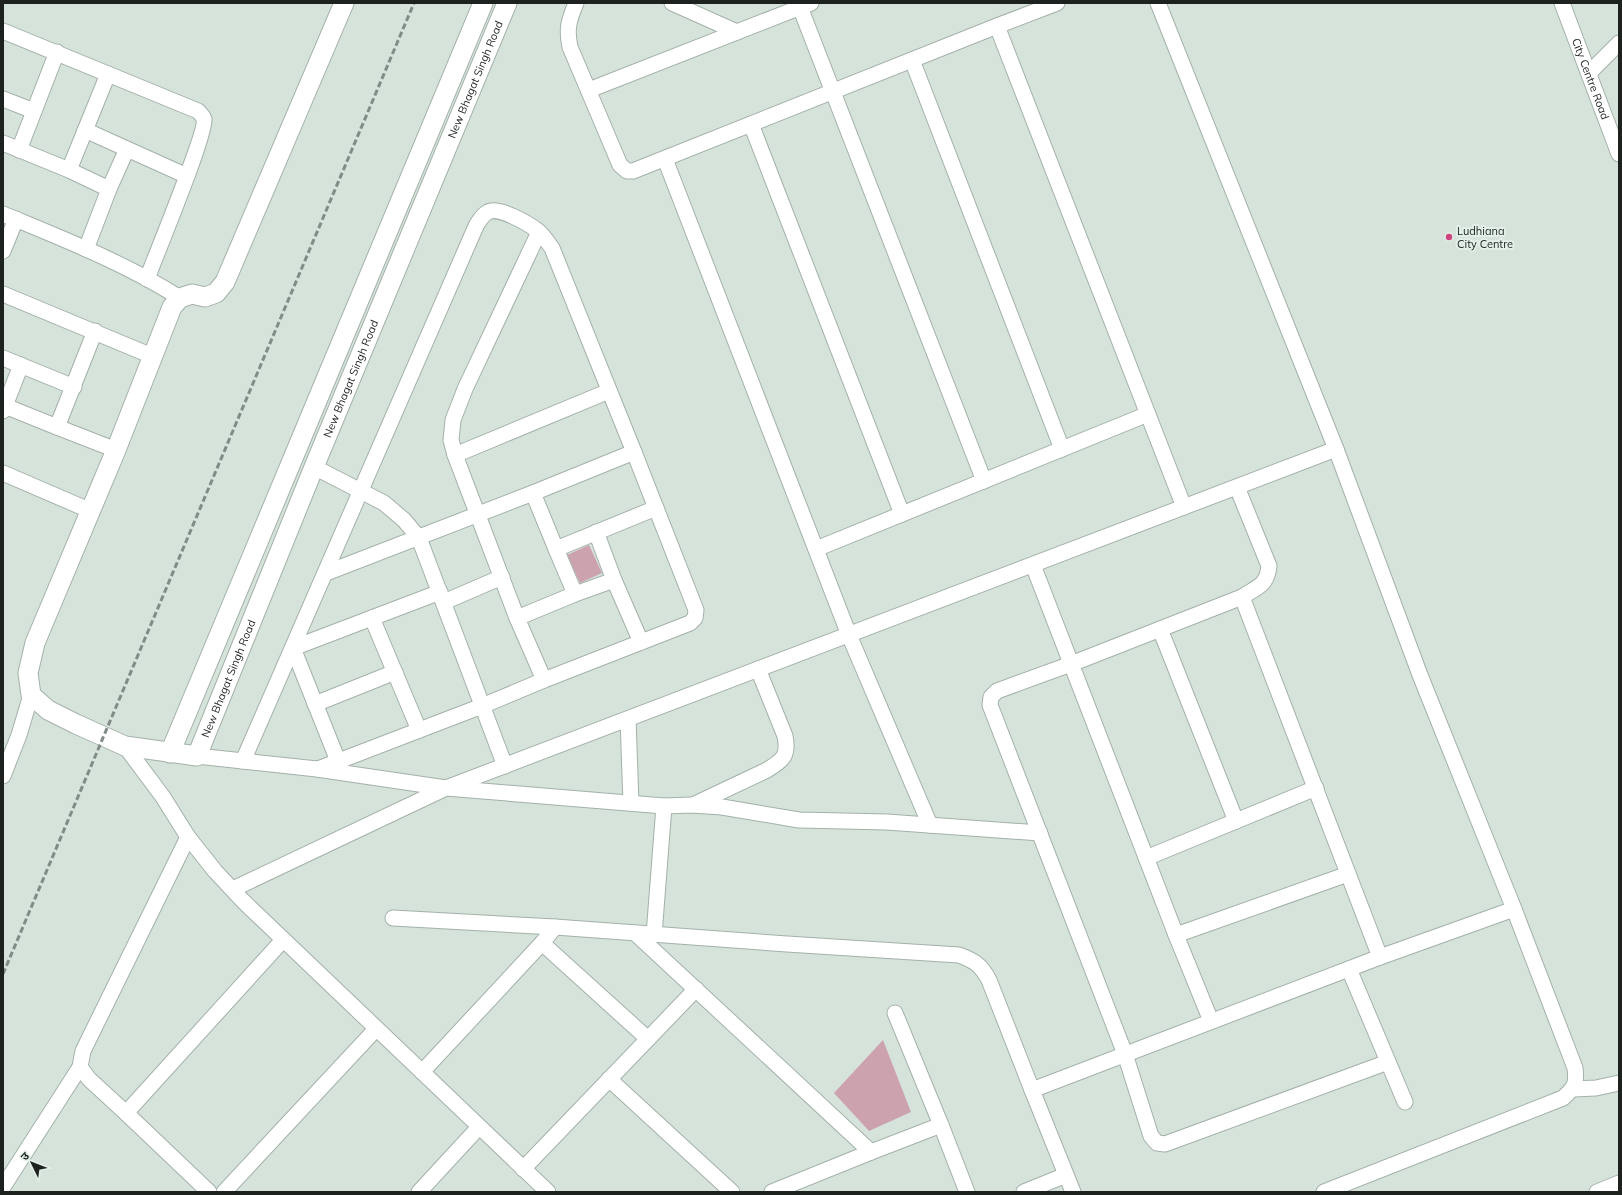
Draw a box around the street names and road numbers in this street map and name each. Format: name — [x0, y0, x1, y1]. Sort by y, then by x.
street label: New Bhagat Singh Road — [445, 19, 506, 140]
street label: City Centre Road — [1569, 36, 1612, 121]
street label: New Bhagat Singh Road — [320, 318, 381, 440]
street label: New Bhagat Singh Road — [198, 618, 258, 740]

